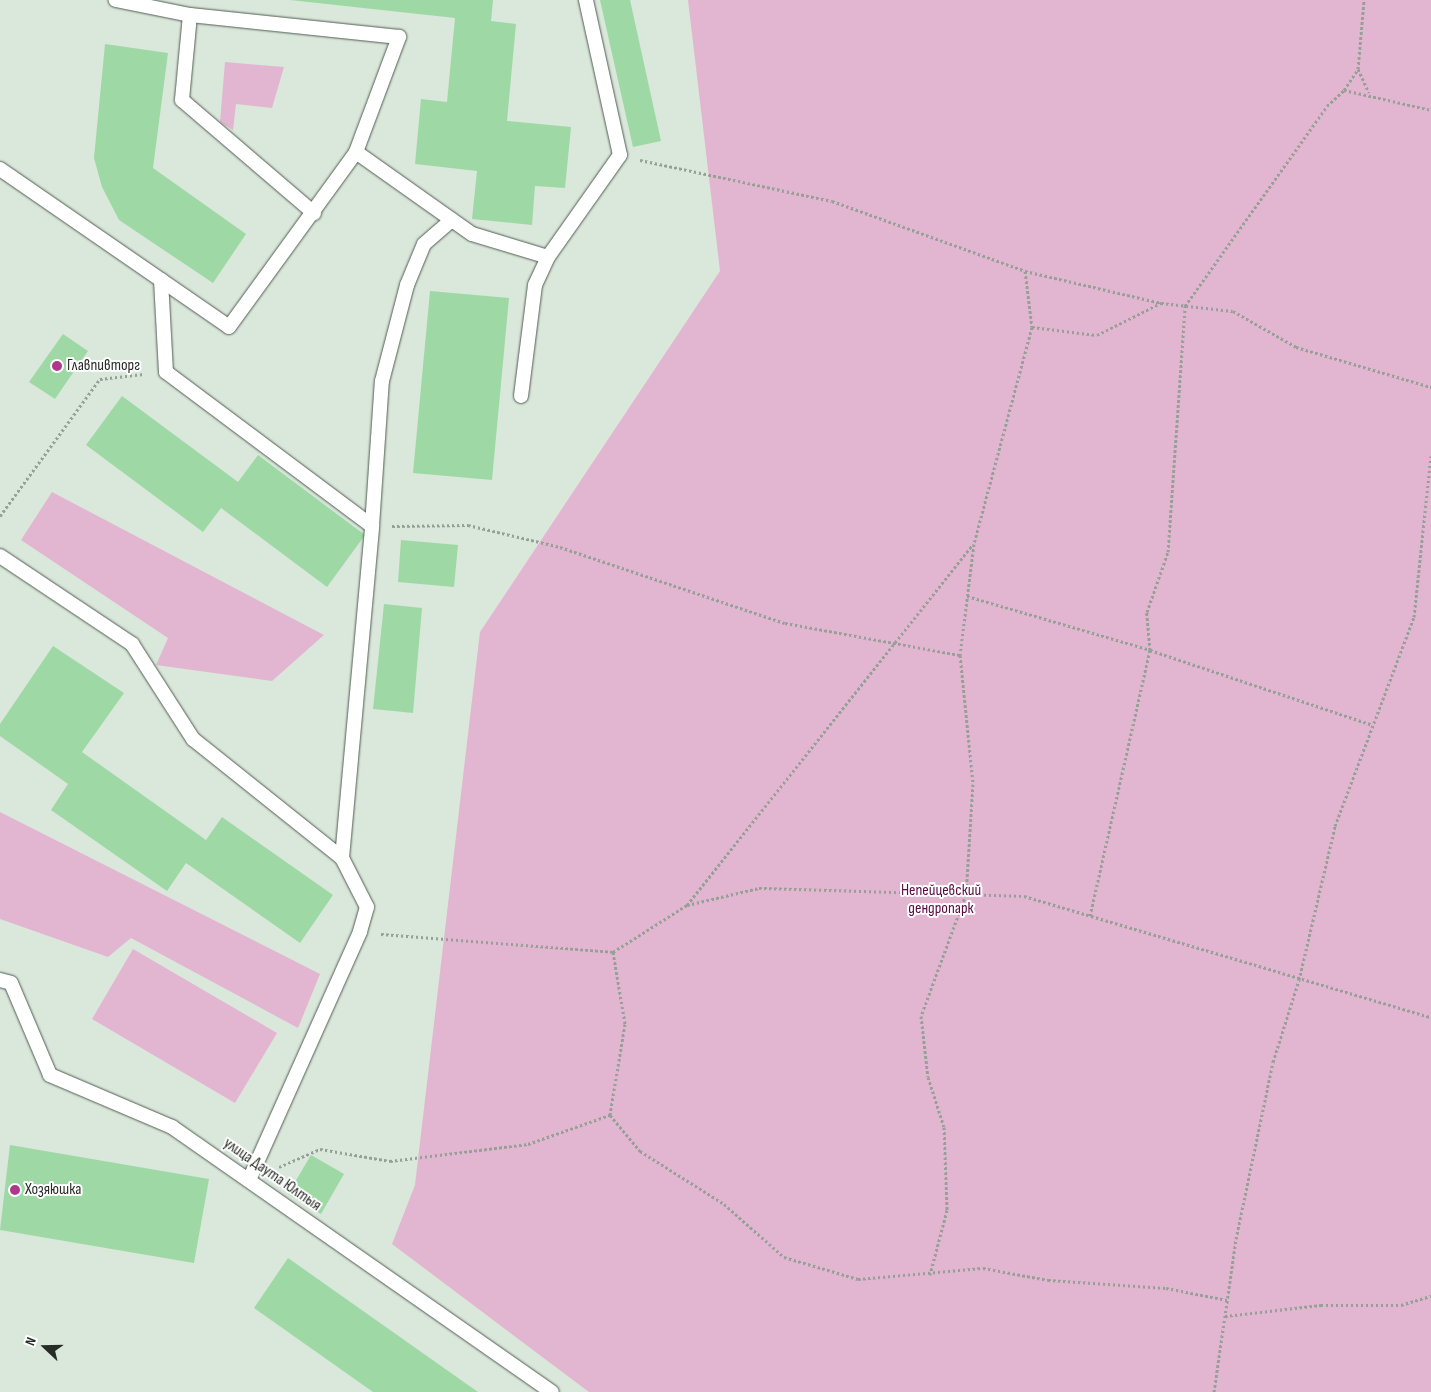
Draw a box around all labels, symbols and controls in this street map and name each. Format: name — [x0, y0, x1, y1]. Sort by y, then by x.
place label: Главпивторг — [67, 356, 140, 376]
marker: Главпивторг — [51, 360, 63, 372]
park label: Непейцевский дендропарк — [901, 881, 981, 919]
street label: улица Даута Юлтыя — [220, 1134, 324, 1216]
place label: Хозяюшка — [25, 1180, 81, 1200]
marker: Хозяюшка — [9, 1184, 21, 1196]
north arrow — [20, 1322, 70, 1372]
text: N — [21, 1335, 40, 1348]

